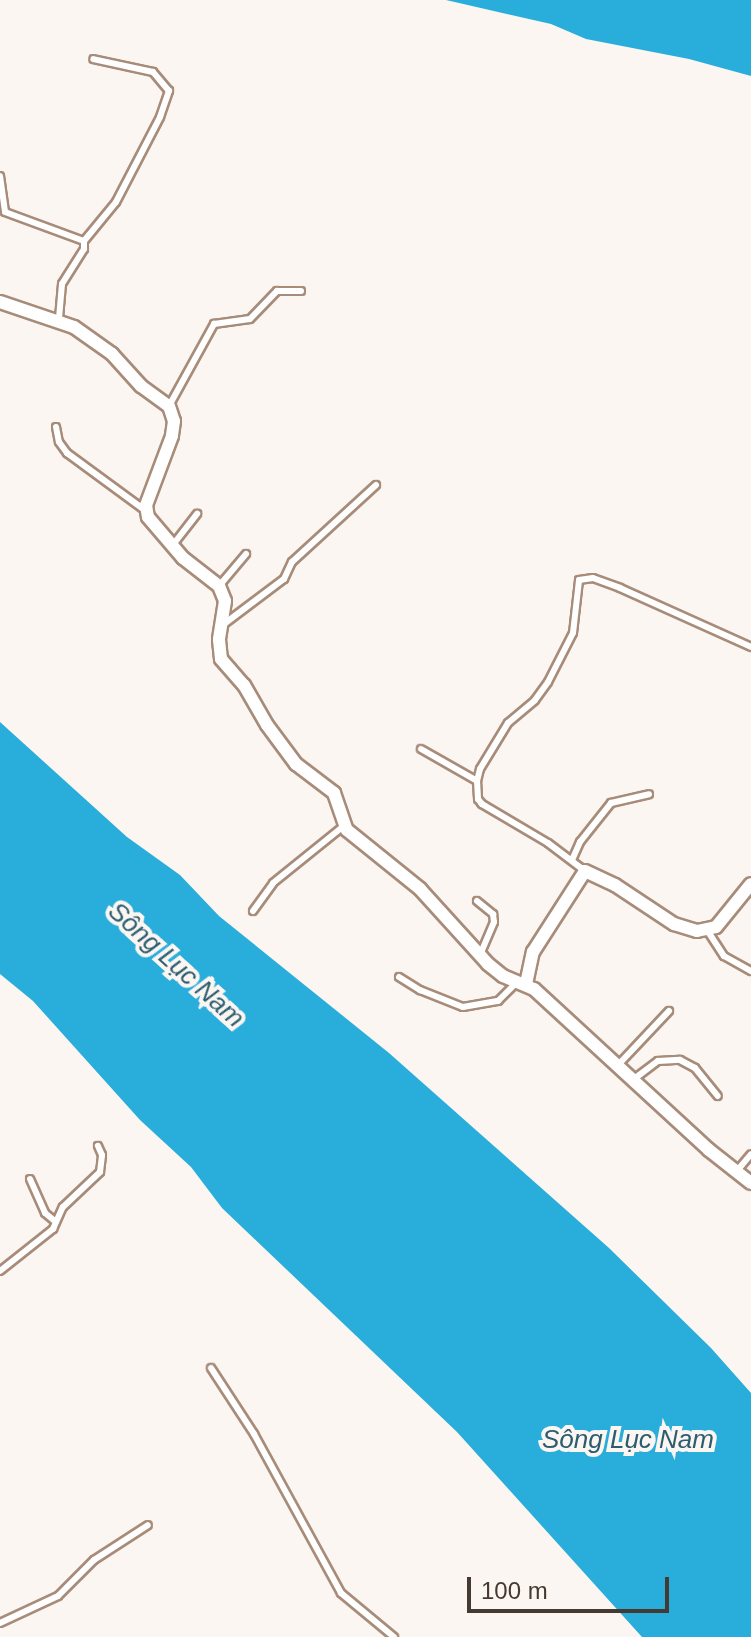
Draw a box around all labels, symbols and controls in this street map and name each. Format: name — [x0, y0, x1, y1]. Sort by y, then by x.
water label: Sông Lục Nam — [102, 896, 250, 1034]
water label: Sông Lục Nam — [542, 1424, 714, 1456]
scale bar — [471, 1561, 673, 1611]
text: 100 m — [481, 1577, 548, 1604]

